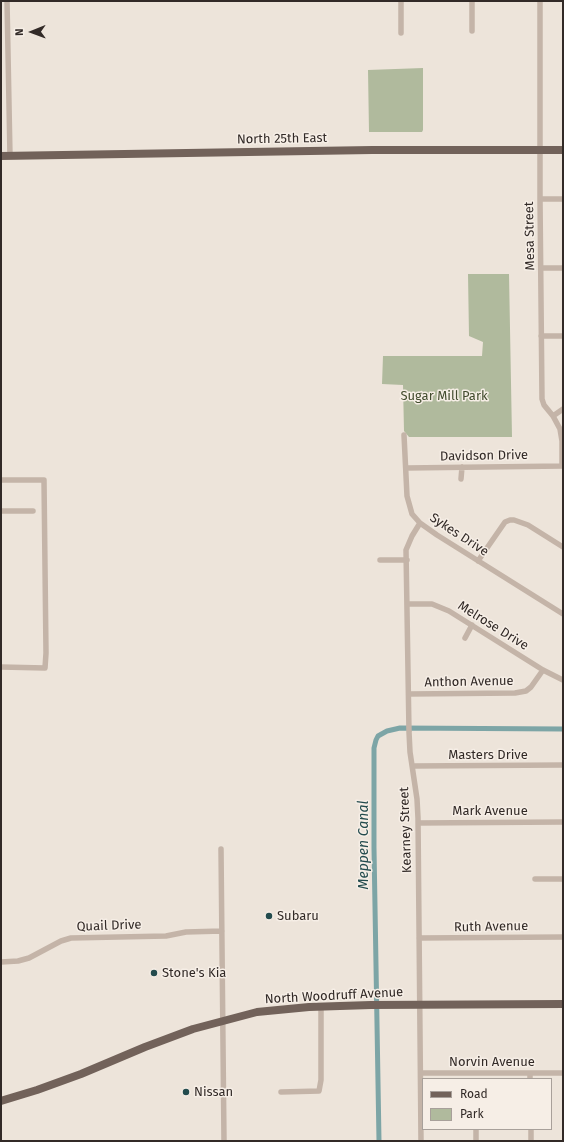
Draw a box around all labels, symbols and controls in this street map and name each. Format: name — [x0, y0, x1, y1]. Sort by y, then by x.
north arrow — [12, 12, 52, 52]
text: N — [13, 28, 26, 36]
street label: North 25th East — [237, 130, 327, 148]
street label: Mesa Street — [522, 201, 538, 271]
park label: Sugar Mill Park — [400, 388, 488, 404]
street label: Davidson Drive — [440, 447, 528, 465]
street label: Sykes Drive — [427, 510, 491, 560]
street label: Melrose Drive — [455, 598, 531, 654]
street label: Anthon Avenue — [424, 673, 514, 691]
street label: Masters Drive — [448, 747, 528, 763]
street label: Kearney Street — [397, 787, 415, 873]
water label: Meppen Canal — [356, 801, 372, 889]
street label: Mark Avenue — [452, 803, 528, 819]
place label: Subaru — [277, 908, 319, 924]
marker: Subaru — [264, 911, 274, 921]
street label: Quail Drive — [76, 917, 142, 935]
street label: Ruth Avenue — [454, 919, 528, 935]
place label: Stone's Kia — [162, 965, 226, 981]
marker: Stone's Kia — [149, 968, 159, 978]
street label: North Woodruff Avenue — [264, 985, 404, 1007]
street label: Norvin Avenue — [449, 1054, 535, 1070]
legend — [422, 1078, 552, 1130]
place label: Nissan — [194, 1084, 233, 1100]
marker: Nissan — [181, 1087, 191, 1097]
text: Road — [460, 1087, 488, 1101]
text: Park — [460, 1107, 484, 1121]

